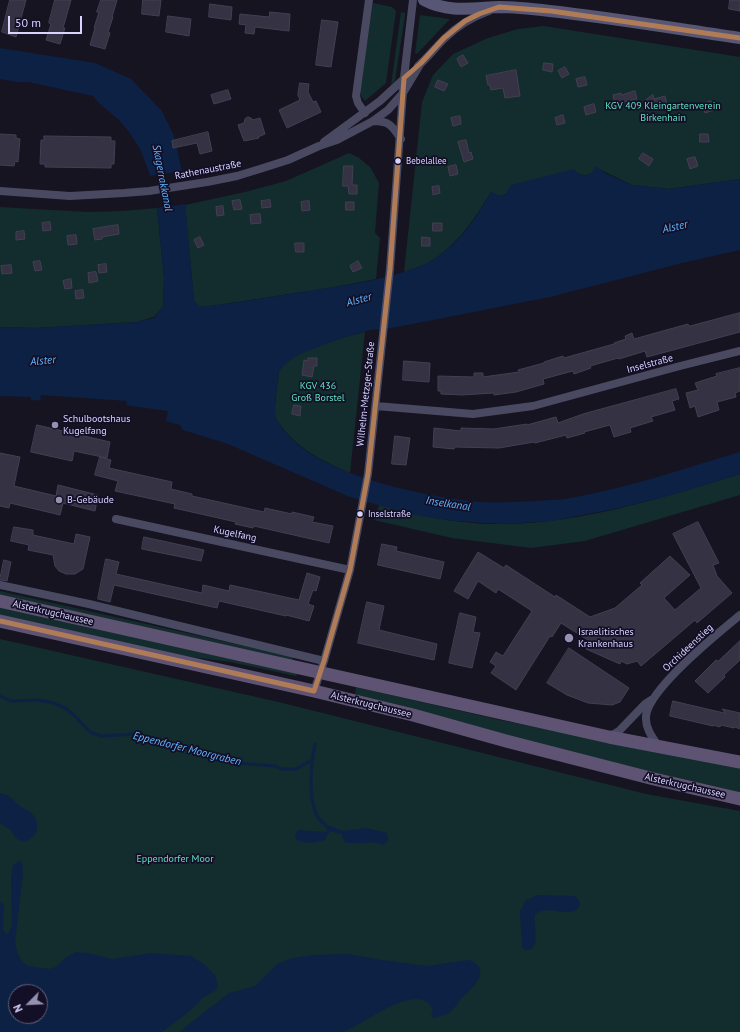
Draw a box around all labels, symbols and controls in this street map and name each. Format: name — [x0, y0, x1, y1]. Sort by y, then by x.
scale bar — [10, 8, 84, 34]
text: 50 m — [15, 15, 41, 30]
park label: KGV 409 Kleingartenverein Birkenhain — [605, 100, 721, 124]
water label: Skagerrakkanal — [149, 143, 175, 213]
marker: Bebelallee — [393, 156, 403, 166]
place label: Bebelallee — [406, 156, 447, 166]
street label: Rathenaustraße — [174, 158, 242, 182]
water label: Alster — [661, 218, 689, 236]
water label: Alster — [345, 290, 373, 310]
street label: Wilhelm-Metzger-Straße — [355, 341, 377, 447]
street label: Inselstraße — [625, 352, 675, 376]
water label: Alster — [30, 353, 56, 369]
park label: KGV 436 Groß Borstel — [291, 380, 345, 404]
place label: Schulbootshaus Kugelfang — [63, 413, 130, 436]
marker: Schulbootshaus Kugelfang — [50, 420, 60, 430]
place label: B-Gebäude — [67, 494, 114, 506]
water label: Inselkanal — [425, 494, 471, 514]
marker: B-Gebäude — [54, 495, 64, 505]
marker: Inselstraße — [355, 509, 365, 519]
place label: Inselstraße — [368, 509, 411, 519]
street label: Kugelfang — [212, 524, 258, 544]
street label: Alsterkrugchaussee — [11, 598, 95, 628]
street label: Orchideenstieg — [660, 622, 716, 674]
place label: Israelitisches Krankenhaus — [578, 626, 634, 650]
marker: Israelitisches Krankenhaus — [563, 632, 575, 644]
street label: Alsterkrugchaussee — [330, 689, 412, 721]
water label: Eppendorfer Moorgraben — [132, 729, 242, 769]
street label: Alsterkrugchaussee — [643, 771, 727, 801]
park label: Eppendorfer Moor — [136, 853, 214, 865]
north arrow — [8, 984, 48, 1024]
text: N — [10, 1002, 26, 1015]

